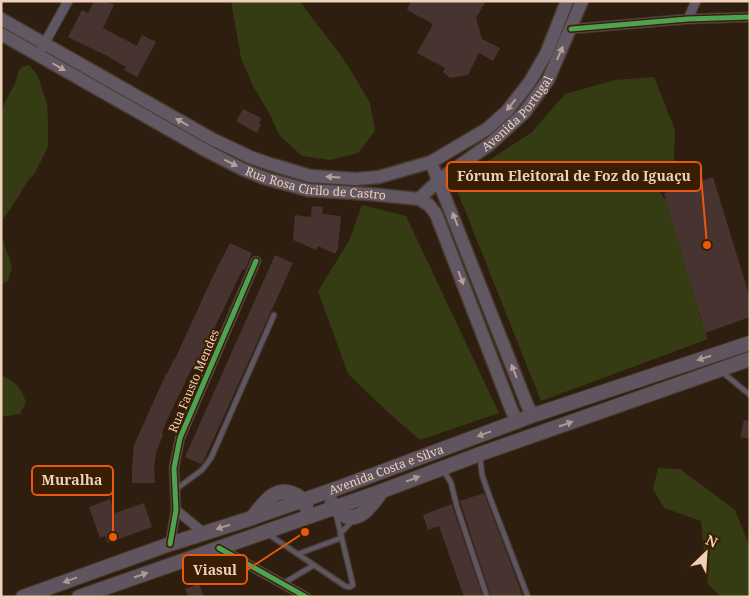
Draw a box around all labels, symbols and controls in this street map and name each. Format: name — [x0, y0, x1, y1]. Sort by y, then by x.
one-way arrow — [556, 46, 564, 60]
one-way arrow — [52, 63, 66, 71]
street label: Avenida Portugal — [478, 73, 557, 155]
one-way arrow — [506, 98, 517, 111]
one-way arrow — [175, 117, 188, 126]
one-way arrow — [224, 159, 238, 167]
street label: Rua Rosa Cirilo de Castro — [243, 162, 387, 204]
callout: Fórum Eleitoral de Foz do Iguaçu — [447, 162, 701, 191]
text: Fórum Eleitoral de Foz do Iguaçu — [457, 166, 691, 185]
one-way arrow — [324, 173, 340, 181]
one-way arrow — [450, 212, 458, 227]
one-way arrow — [457, 271, 465, 286]
street label: Rua Fausto Mendes — [164, 327, 223, 435]
one-way arrow — [696, 355, 711, 363]
one-way arrow — [510, 363, 518, 378]
one-way arrow — [558, 420, 573, 427]
one-way arrow — [476, 430, 491, 438]
street label: Avenida Costa e Silva — [327, 440, 446, 499]
callout: Muralha — [32, 466, 113, 495]
text: Muralha — [42, 470, 102, 489]
one-way arrow — [406, 475, 421, 483]
one-way arrow — [216, 524, 231, 531]
north arrow — [681, 528, 731, 578]
text: N — [703, 530, 721, 552]
callout: Viasul — [183, 555, 247, 584]
text: Viasul — [193, 560, 237, 579]
one-way arrow — [134, 571, 149, 579]
one-way arrow — [62, 577, 77, 584]

